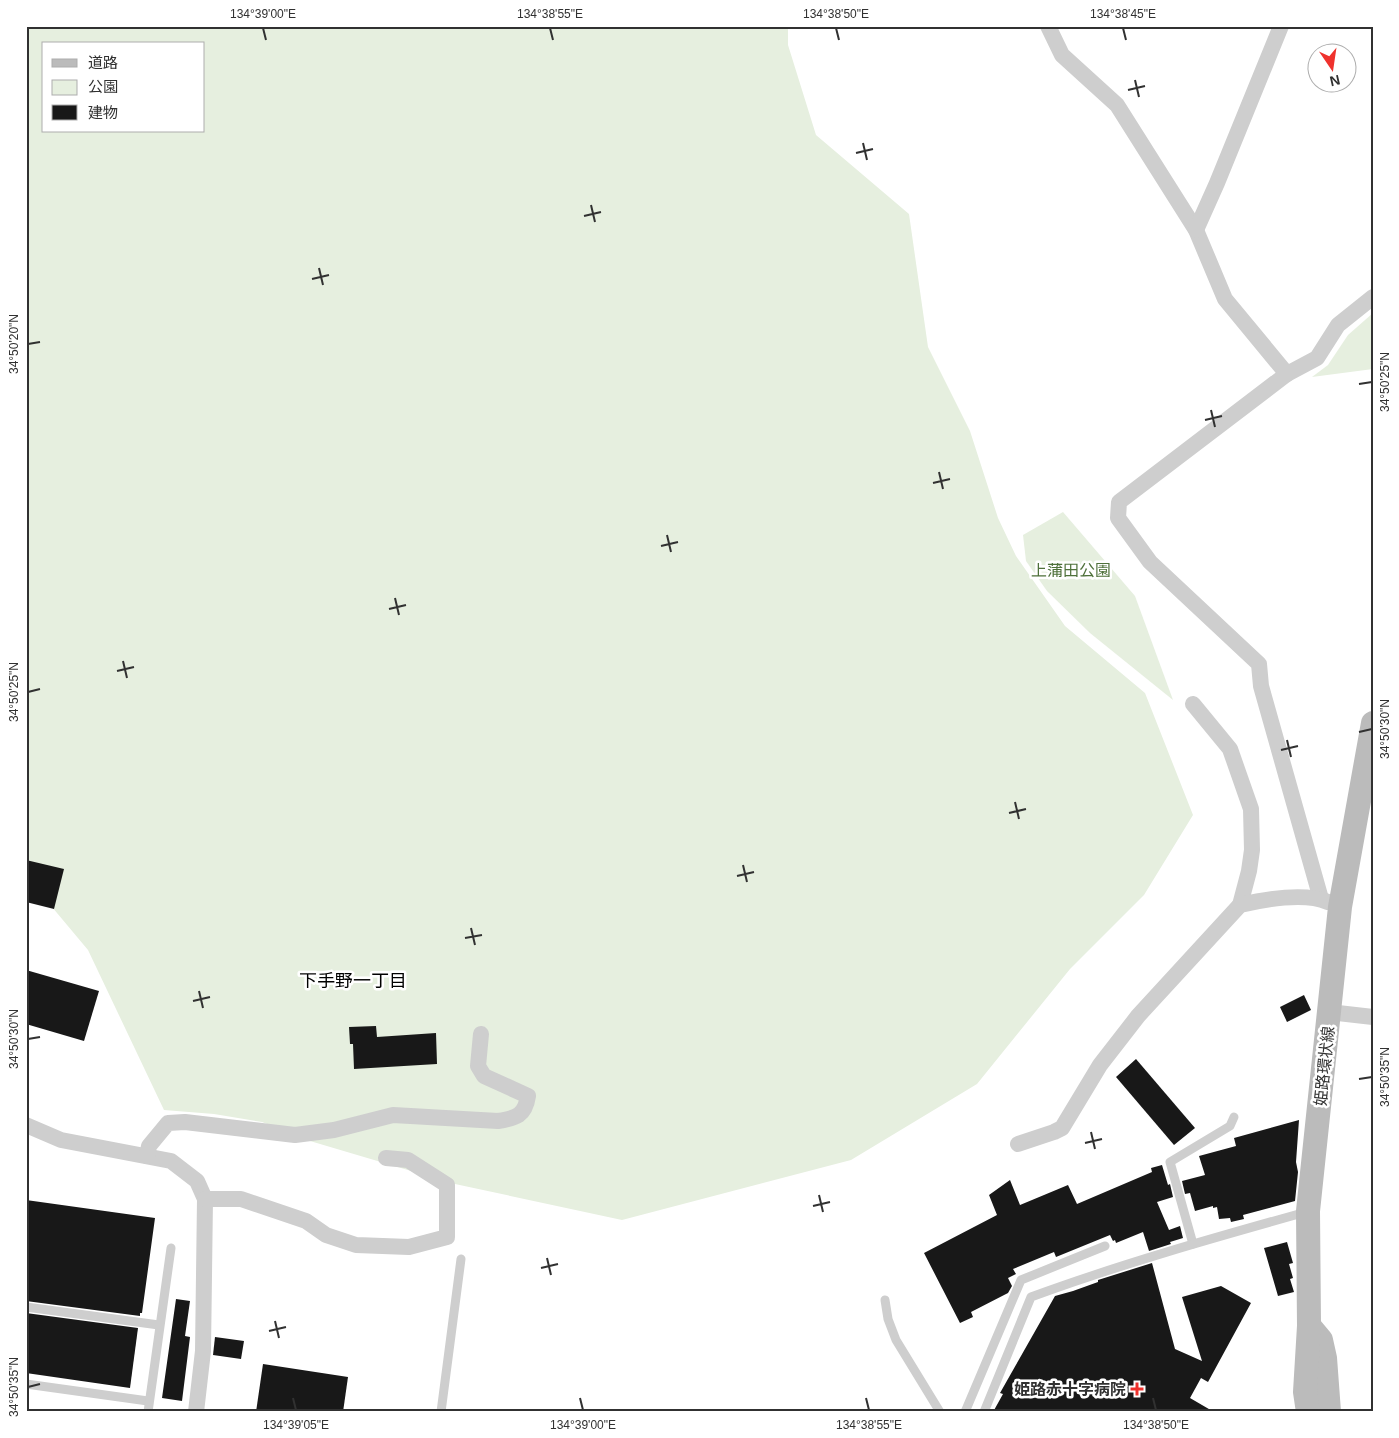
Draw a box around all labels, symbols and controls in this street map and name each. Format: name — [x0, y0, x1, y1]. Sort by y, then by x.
text: 134°39'00"E — [230, 7, 296, 21]
text: 134°38'55"E — [517, 7, 583, 21]
text: 134°38'50"E — [803, 7, 869, 21]
text: 134°38'45"E — [1090, 7, 1156, 21]
legend — [42, 42, 205, 132]
north arrow — [1306, 42, 1356, 92]
text: 道路 — [88, 54, 118, 71]
text: N — [1328, 72, 1342, 90]
text: 公園 — [88, 78, 118, 95]
text: 建物 — [88, 104, 118, 121]
text: 34°50'20"N — [7, 314, 21, 374]
text: 34°50'25"N — [1378, 352, 1392, 412]
park label: 上蒲田公園 — [1031, 562, 1111, 579]
text: 34°50'25"N — [7, 662, 21, 722]
text: 34°50'30"N — [1378, 699, 1392, 759]
district label: 下手野一丁目 — [299, 971, 407, 991]
text: 34°50'30"N — [7, 1009, 21, 1069]
street label: 姫路環状線 — [1312, 1025, 1337, 1107]
text: 34°50'35"N — [1378, 1047, 1392, 1107]
text: 34°50'35"N — [7, 1357, 21, 1417]
place label: 姫路赤十字病院 — [1014, 1381, 1126, 1398]
marker: 姫路赤十字病院 — [1130, 1382, 1144, 1396]
text: 134°39'05"E — [263, 1418, 329, 1432]
text: 134°39'00"E — [550, 1418, 616, 1432]
text: 134°38'55"E — [836, 1418, 902, 1432]
text: 134°38'50"E — [1123, 1418, 1189, 1432]

